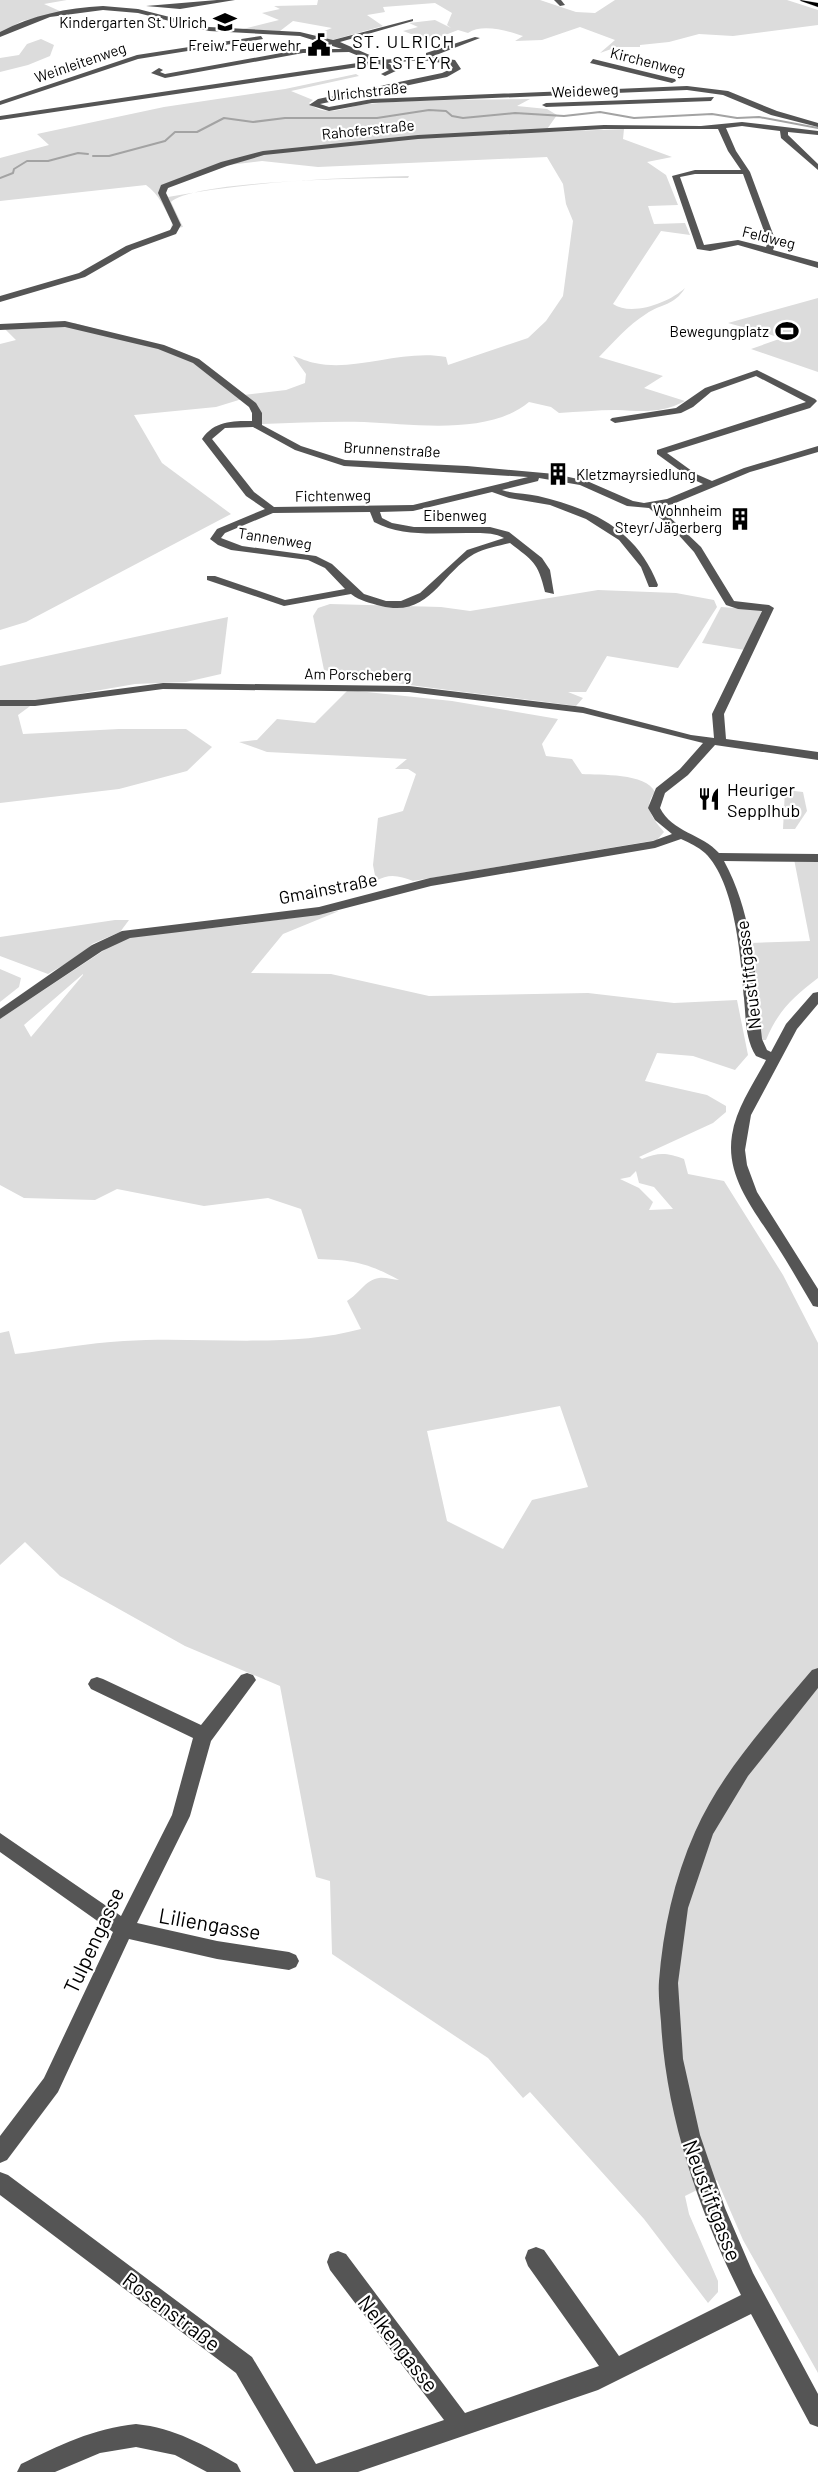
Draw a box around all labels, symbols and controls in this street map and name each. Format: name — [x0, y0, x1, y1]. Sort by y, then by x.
school or university icon: Kindergarten St. Ulrich — [212, 9, 238, 35]
place label: Kindergarten St. Ulrich — [59, 13, 207, 31]
district label: ST. ULRICH BEI STEYR — [352, 30, 456, 73]
public building icon: Freiw. Feuerwehr — [306, 32, 332, 58]
place label: Freiw. Feuerwehr — [188, 36, 302, 54]
street label: Weinleitenweg — [32, 38, 128, 86]
street label: Kirchenweg — [609, 43, 687, 79]
street label: Ulrichstraße — [326, 78, 408, 104]
street label: Weideweg — [551, 79, 619, 101]
street label: Rahoferstraße — [321, 115, 415, 143]
street label: Feldweg — [741, 222, 797, 252]
sports icon: Bewegungplatz — [774, 318, 800, 344]
place label: Bewegungplatz — [670, 322, 769, 340]
street label: Brunnenstraße — [343, 437, 441, 461]
building icon: Kletzmayrsiedlung — [545, 461, 571, 487]
place label: Kletzmayrsiedlung — [576, 465, 696, 483]
street label: Fichtenweg — [295, 485, 371, 505]
place label: Wohnheim Steyr/Jägerberg — [615, 501, 722, 536]
street label: Eibenweg — [423, 506, 487, 524]
building icon: Wohnheim Steyr/Jägerberg — [727, 506, 753, 532]
street label: Tannenweg — [237, 523, 313, 553]
street label: Am Porscheberg — [304, 664, 412, 684]
place label: Heuriger Sepplhub — [727, 778, 800, 821]
restaurant icon: Heuriger Sepplhub — [696, 786, 722, 812]
street label: Gmainstraße — [277, 868, 379, 908]
street label: Neustiftgasse — [730, 919, 766, 1031]
street label: Tulpengasse — [58, 1883, 128, 1997]
street label: Liliengasse — [157, 1902, 263, 1944]
street label: Neustiftgasse — [678, 2136, 748, 2264]
street label: Rosenstraße — [118, 2266, 226, 2356]
street label: Nelkengasse — [353, 2290, 445, 2396]

